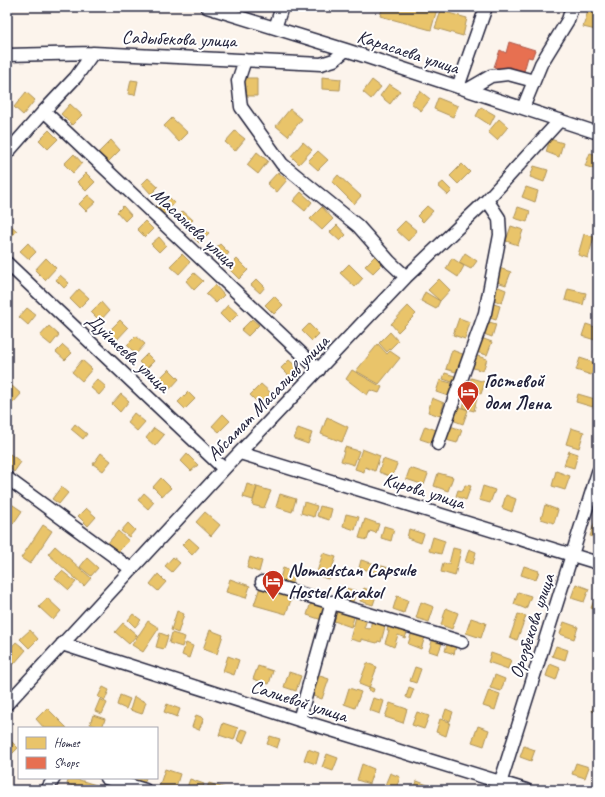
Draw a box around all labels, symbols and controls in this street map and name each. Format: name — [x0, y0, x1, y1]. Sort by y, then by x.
street label: Карасаева улица — [354, 24, 463, 80]
street label: Садыбекова улица — [121, 25, 239, 53]
street label: Масалиева улица — [146, 182, 243, 275]
street label: Дуйшеева улица — [81, 308, 177, 399]
street label: Абсамат Масалиев улица — [202, 328, 336, 466]
place label: Гостевой дом Лена — [484, 369, 552, 415]
hotel icon: Гостевой дом Лена — [455, 379, 481, 412]
street label: Кирова улица — [381, 467, 470, 515]
place label: Nomadstan Capsule Hostel Karakol — [288, 558, 417, 604]
hotel icon: Nomadstan Capsule Hostel Karakol — [260, 568, 286, 601]
street label: Орозбекова улица — [504, 569, 561, 681]
street label: Салиевой улица — [248, 674, 353, 729]
legend — [18, 727, 158, 779]
text: Homes — [54, 735, 81, 751]
text: Shops — [54, 755, 79, 771]

